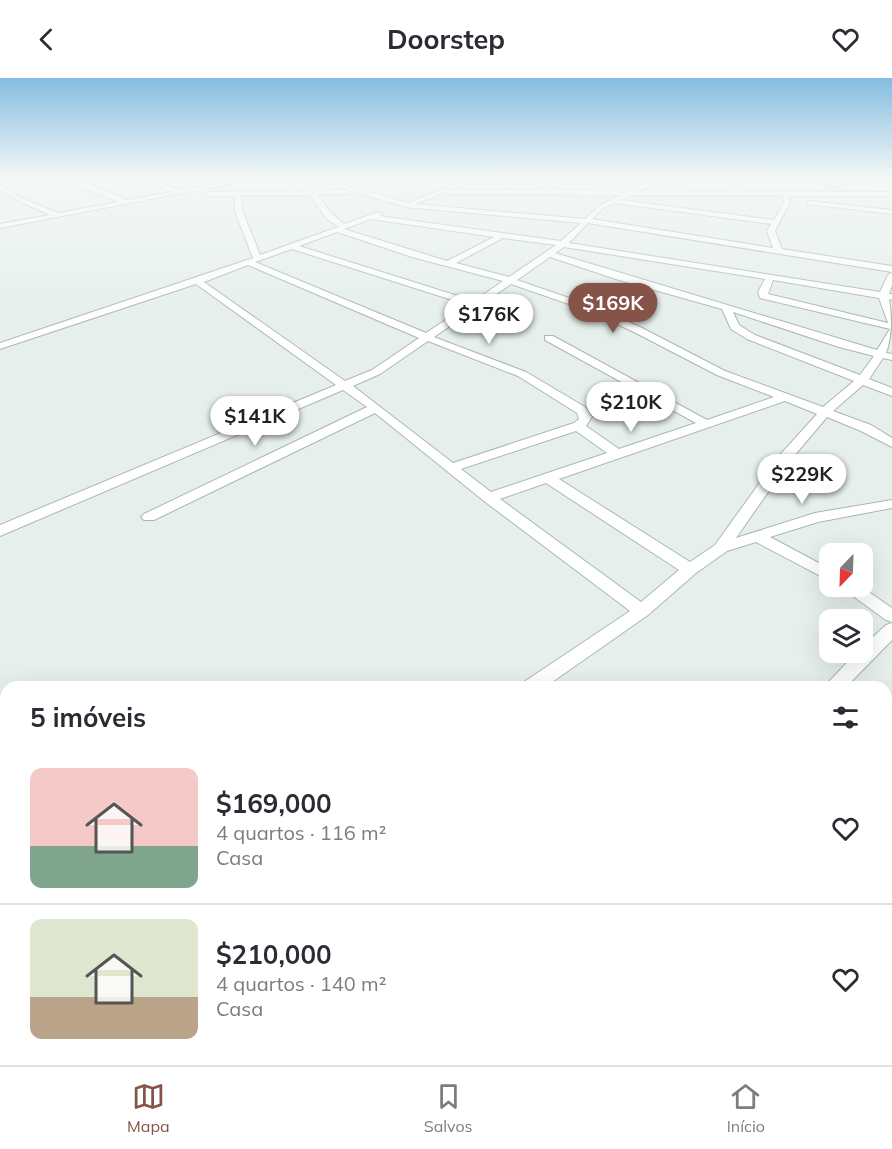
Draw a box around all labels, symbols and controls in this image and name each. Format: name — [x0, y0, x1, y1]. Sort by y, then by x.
text: Doorstep — [387, 22, 505, 56]
icon: back — [30, 23, 63, 56]
icon: heart — [829, 23, 862, 56]
pin: $169K — [571, 283, 655, 334]
text: $169K — [582, 290, 644, 315]
pin: $176K — [447, 294, 531, 345]
text: $176K — [458, 301, 520, 326]
pin: $210K — [589, 382, 673, 433]
text: $210K — [600, 389, 662, 414]
pin: $141K — [213, 396, 297, 447]
text: $141K — [224, 403, 286, 428]
pin: $229K — [760, 454, 844, 505]
text: $229K — [771, 461, 833, 486]
north arrow — [819, 543, 873, 597]
map controls — [819, 543, 873, 663]
button: layers — [819, 609, 873, 663]
text: 5 imóveis — [30, 701, 146, 734]
icon: filters — [829, 701, 862, 734]
text: $169,000 — [216, 787, 332, 820]
icon: home — [78, 792, 150, 864]
icon: heart — [829, 812, 862, 845]
text: 4 quartos · 116 m² — [216, 820, 386, 845]
text: Casa — [216, 845, 263, 870]
text: $210,000 — [216, 938, 332, 971]
icon: home — [78, 943, 150, 1015]
icon: heart — [829, 963, 862, 996]
text: 4 quartos · 140 m² — [216, 971, 386, 996]
text: Casa — [216, 996, 263, 1021]
tab: Mapa — [127, 1080, 170, 1136]
tab: Salvos — [424, 1080, 473, 1136]
tab: Início — [727, 1080, 765, 1136]

